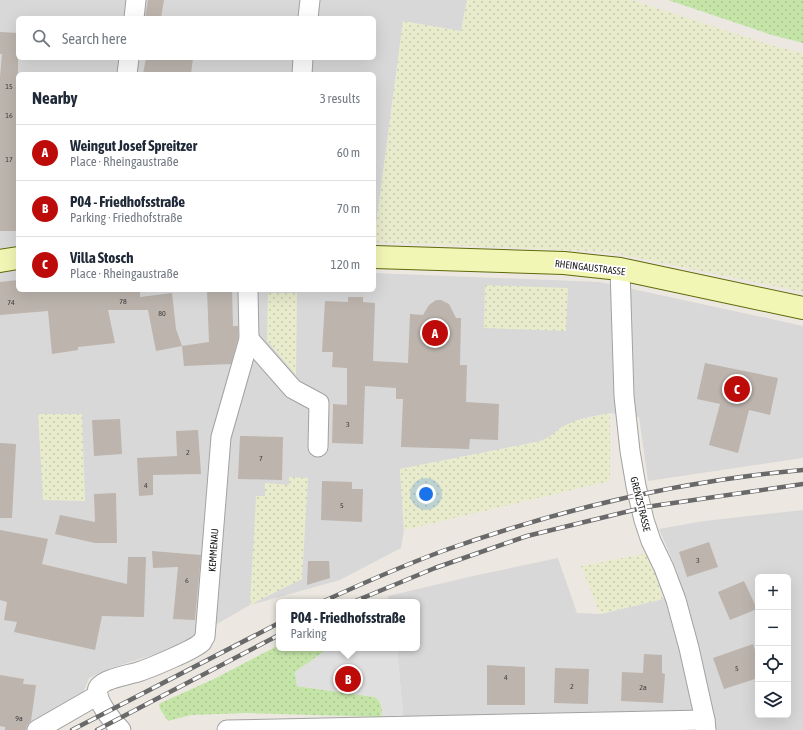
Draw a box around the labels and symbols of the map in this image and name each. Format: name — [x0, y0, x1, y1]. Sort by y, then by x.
house number: 15 — [5, 82, 13, 91]
house number: 16 — [5, 111, 13, 120]
house number: 17 — [5, 155, 13, 164]
street label: RHEINGAUSTRASSE — [554, 258, 626, 277]
house number: 78 — [119, 297, 127, 306]
house number: 74 — [7, 298, 15, 307]
house number: 80 — [158, 309, 166, 318]
pin: A — [422, 318, 448, 348]
pin: C — [724, 374, 750, 404]
house number: 3 — [346, 420, 350, 429]
house number: 2 — [186, 448, 190, 457]
house number: 7 — [259, 454, 263, 463]
street label: GRENZSTRASSE — [628, 476, 653, 533]
house number: 4 — [144, 481, 148, 490]
your location — [416, 484, 436, 504]
house number: 5 — [340, 501, 344, 510]
street label: KEMMENAU — [206, 528, 221, 572]
house number: 3 — [696, 556, 700, 565]
house number: 6 — [185, 576, 189, 585]
pin: B — [335, 664, 361, 694]
house number: 5 — [735, 664, 739, 673]
house number: 4 — [504, 673, 508, 682]
house number: 2 — [570, 682, 574, 691]
house number: 2a — [639, 683, 647, 692]
house number: 9a — [15, 714, 23, 723]

